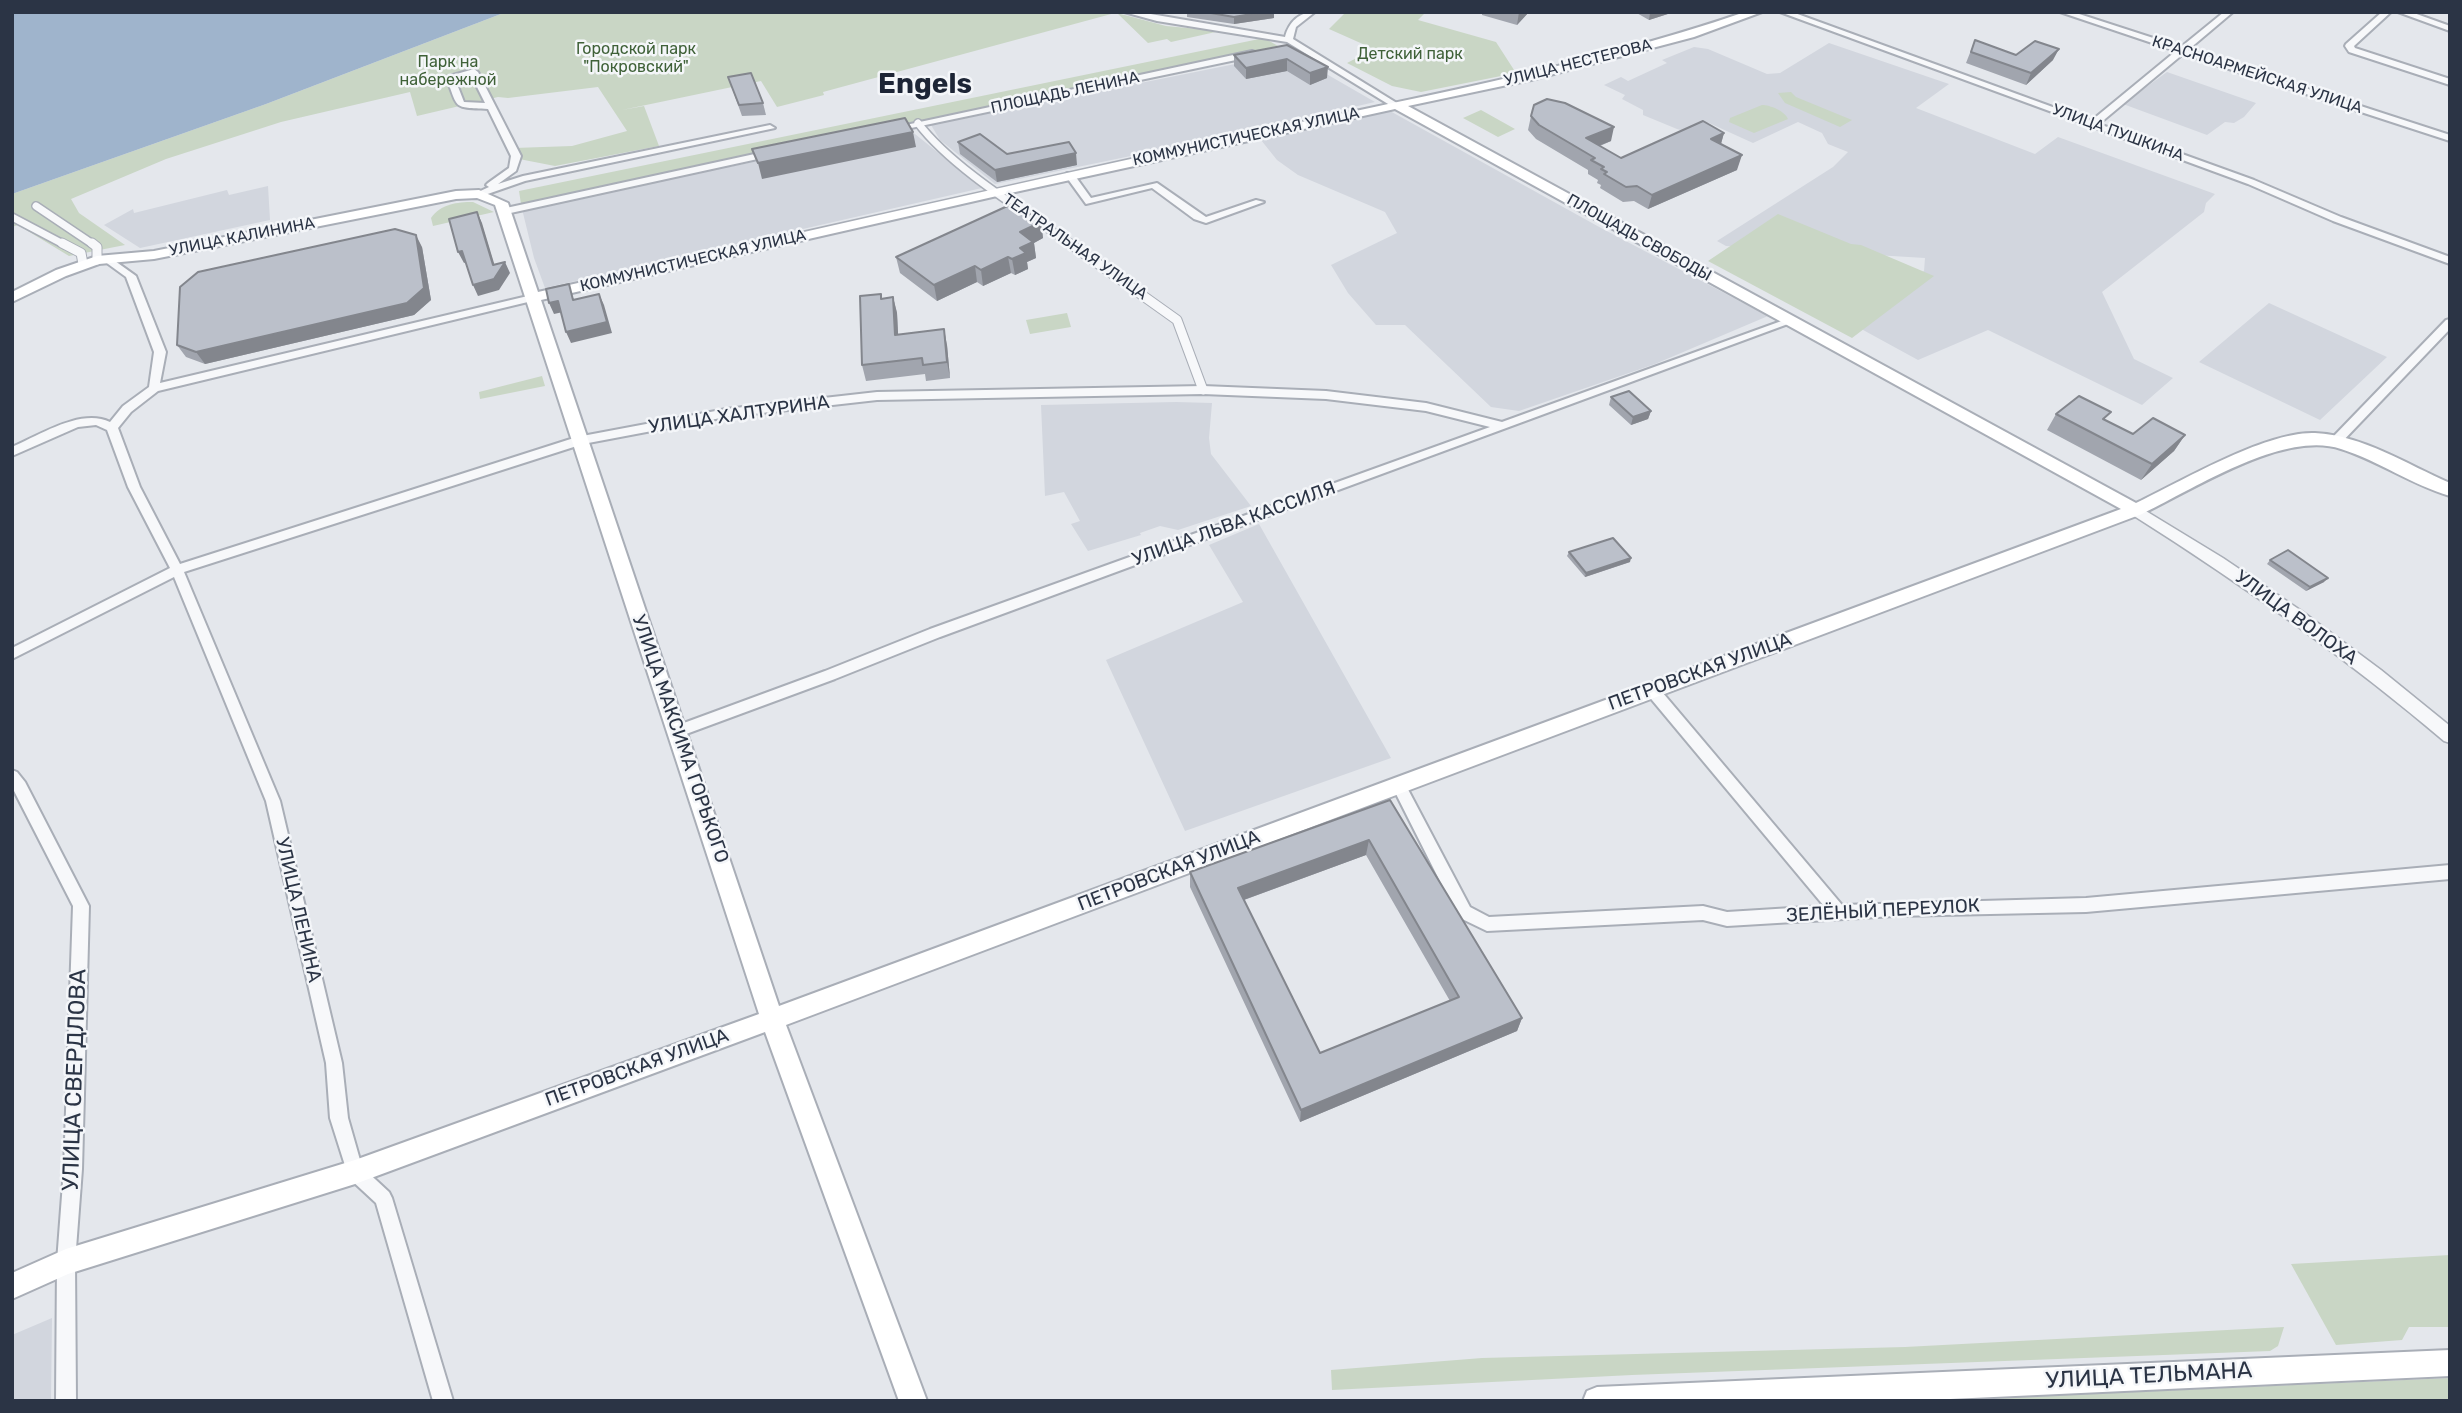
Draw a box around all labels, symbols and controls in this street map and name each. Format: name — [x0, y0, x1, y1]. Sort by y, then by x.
street label: КРАСНОАРМЕЙСКАЯ УЛИЦА — [2149, 32, 2365, 118]
street label: УЛИЦА НЕСТЕРОВА — [1502, 35, 1654, 91]
park label: Городской парк "Покровский" — [576, 39, 696, 77]
park label: Детский парк — [1357, 44, 1463, 64]
park label: Парк на набережной — [400, 52, 496, 90]
district label: Engels — [878, 68, 972, 102]
street label: ПЛОЩАДЬ ЛЕНИНА — [989, 68, 1141, 118]
street label: УЛИЦА ПУШКИНА — [2049, 100, 2187, 166]
street label: КОММУНИСТИЧЕСКАЯ УЛИЦА — [1131, 104, 1361, 170]
street label: ТЕАТРАЛЬНАЯ УЛИЦА — [999, 190, 1151, 304]
street label: ПЛОЩАДЬ СВОБОДЫ — [1563, 190, 1715, 286]
street label: УЛИЦА КАЛИНИНА — [168, 213, 316, 261]
street label: КОММУНИСТИЧЕСКАЯ УЛИЦА — [578, 226, 808, 296]
street label: УЛИЦА ХАЛТУРИНА — [647, 391, 831, 439]
street label: УЛИЦА ЛЬВА КАССИЛЯ — [1129, 477, 1339, 571]
street label: УЛИЦА ВОЛОХА — [2230, 566, 2362, 670]
street label: УЛИЦА МАКСИМА ГОРЬКОГО — [627, 612, 733, 866]
street label: ПЕТРОВСКАЯ УЛИЦА — [1605, 628, 1795, 716]
street label: ПЕТРОВСКАЯ УЛИЦА — [1075, 826, 1263, 916]
street label: УЛИЦА ЛЕНИНА — [270, 835, 326, 985]
street label: ЗЕЛЁНЫЙ ПЕРЕУЛОК — [1786, 895, 1980, 927]
street label: УЛИЦА СВЕРДЛОВА — [57, 968, 93, 1192]
street label: ПЕТРОВСКАЯ УЛИЦА — [542, 1024, 732, 1112]
street label: УЛИЦА ТЕЛЬМАНА — [2045, 1357, 2253, 1395]

